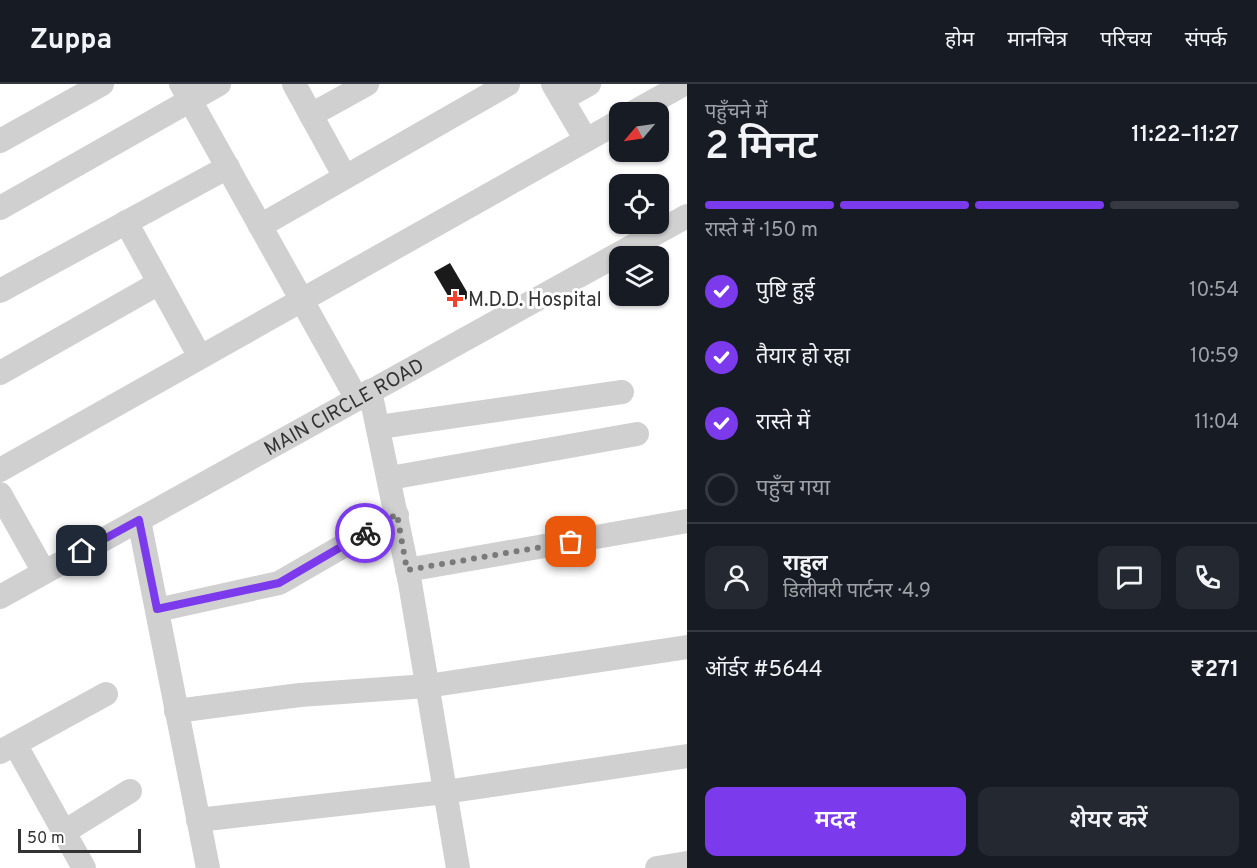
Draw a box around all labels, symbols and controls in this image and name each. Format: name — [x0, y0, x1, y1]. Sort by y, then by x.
text: Zuppa — [30, 23, 112, 59]
text: होम — [945, 27, 974, 54]
text: मानचित्र — [1007, 27, 1067, 54]
text: परिचय — [1100, 27, 1152, 54]
text: संपर्क — [1185, 27, 1227, 54]
text: पहुँचने में — [705, 100, 767, 126]
north arrow — [609, 102, 669, 162]
map controls — [609, 102, 669, 306]
text: 11:22–11:27 — [1131, 122, 1239, 149]
text: 2 मिनट — [705, 124, 818, 173]
button: locate — [609, 174, 669, 234]
text: रास्ते में · 150 m — [705, 218, 818, 244]
button: layers — [609, 246, 669, 306]
icon: check — [705, 275, 738, 308]
text: पुष्टि हुई — [756, 278, 815, 305]
text: 10:54 — [1189, 278, 1239, 304]
place label: M.D.D. Hospital — [468, 288, 602, 314]
marker: M.D.D. Hospital — [446, 290, 464, 308]
icon: check — [705, 341, 738, 374]
text: तैयार हो रहा — [756, 344, 850, 371]
text: 10:59 — [1190, 344, 1239, 370]
street label: MAIN CIRCLE ROAD — [260, 353, 429, 463]
icon: check — [705, 407, 738, 440]
text: रास्ते में — [756, 410, 810, 437]
text: 11:04 — [1194, 410, 1239, 436]
text: पहुँच गया — [756, 476, 830, 503]
courier — [335, 503, 395, 563]
pin — [545, 516, 596, 567]
icon: bike — [349, 517, 382, 550]
pin — [56, 525, 107, 576]
icon: bag — [554, 525, 587, 558]
icon: home — [65, 534, 98, 567]
button: person — [705, 546, 768, 609]
button: chat — [1098, 546, 1161, 609]
button: phone — [1176, 546, 1239, 609]
text: राहुल — [783, 551, 828, 578]
text: डिलीवरी पार्टनर · 4.9 — [783, 579, 931, 605]
text: ऑर्डर #5644 — [705, 657, 823, 684]
text: ₹271 — [1190, 657, 1239, 684]
button: मदद — [705, 787, 966, 856]
button: शेयर करें — [978, 787, 1239, 856]
scale bar — [18, 826, 141, 854]
text: 50 m — [27, 829, 65, 849]

